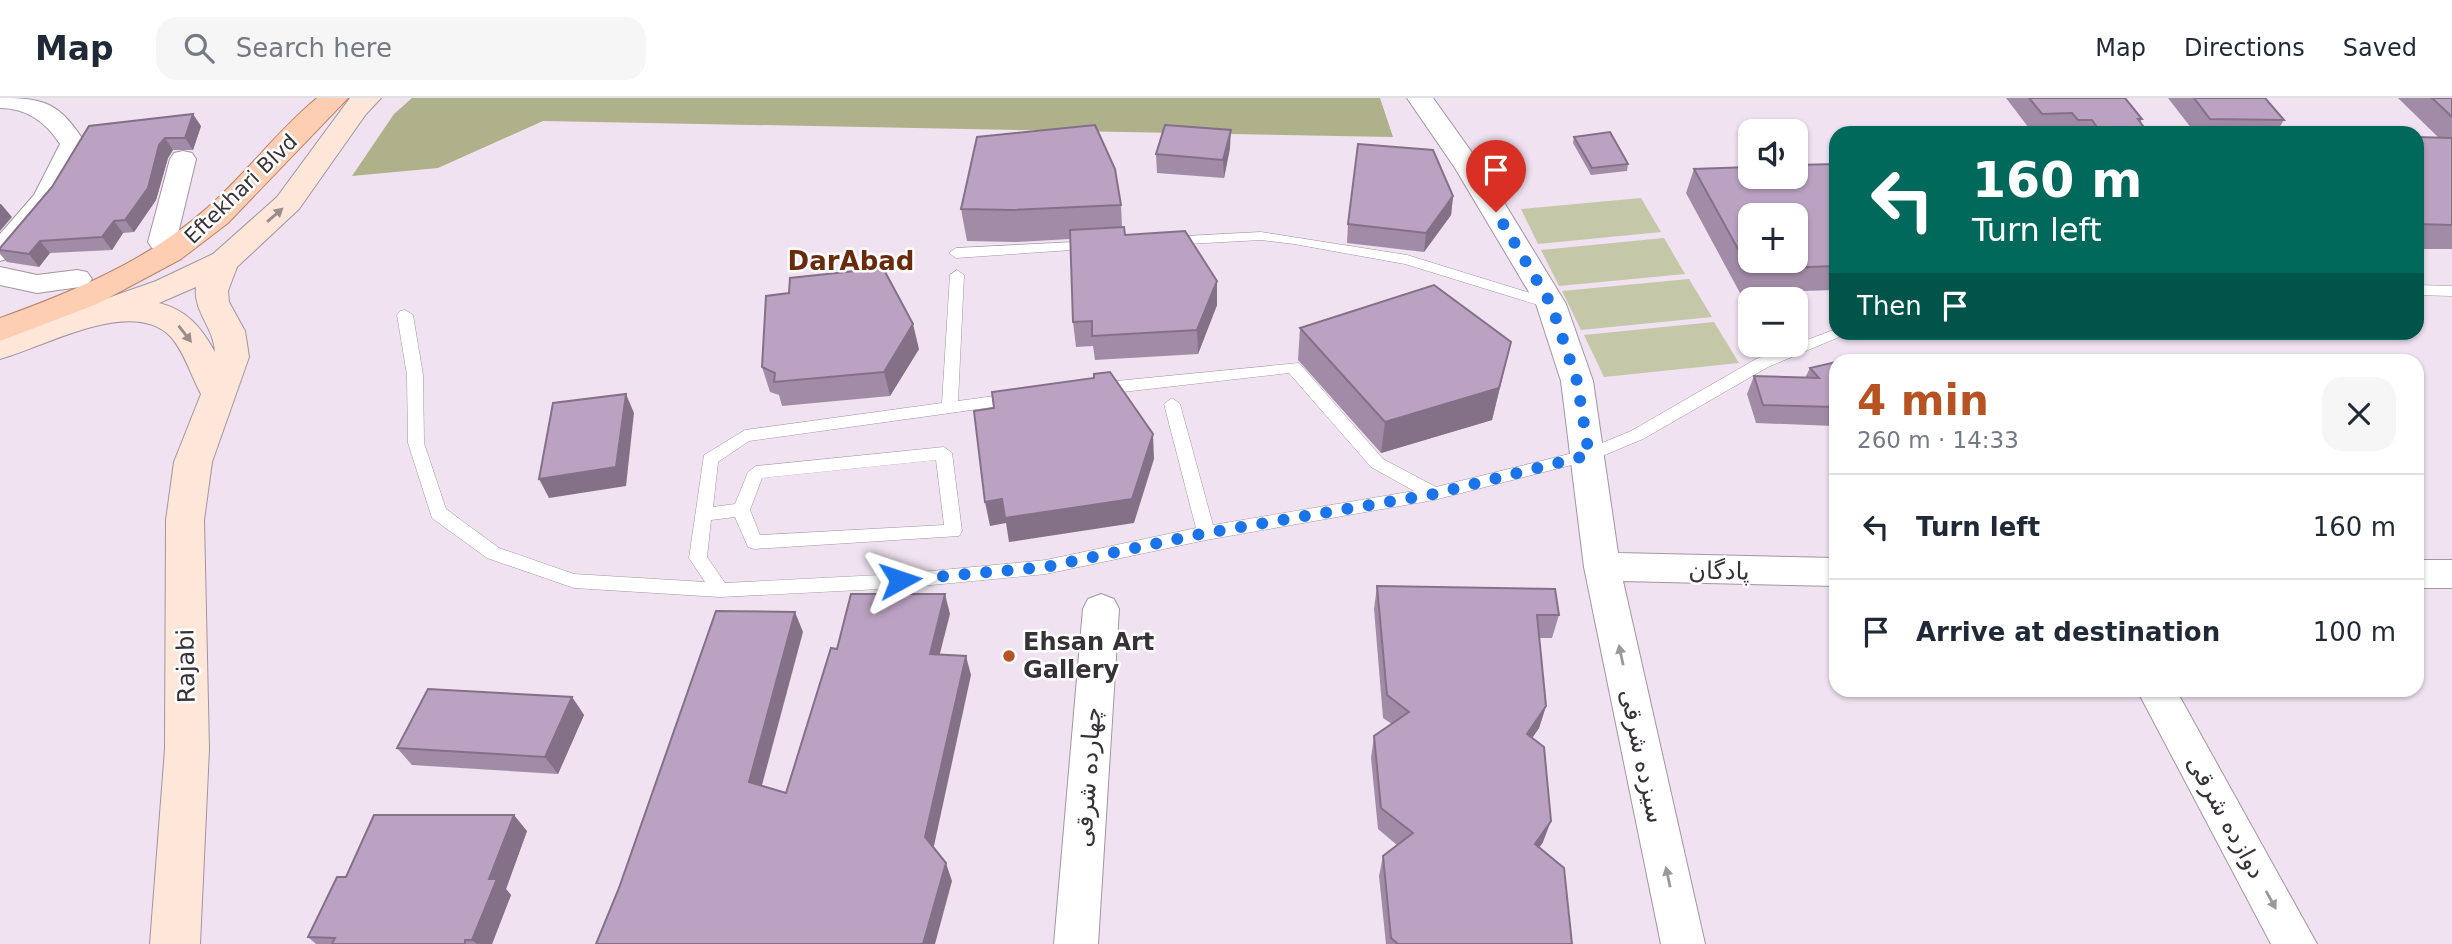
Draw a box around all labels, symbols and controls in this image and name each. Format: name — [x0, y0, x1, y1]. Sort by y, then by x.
search box — [156, 17, 646, 80]
text: Map — [35, 29, 114, 68]
icon: search — [180, 29, 218, 67]
text: Search here — [236, 33, 392, 63]
text: Map — [2095, 34, 2146, 62]
text: Directions — [2184, 34, 2305, 62]
text: Saved — [2343, 34, 2417, 62]
map controls — [1738, 119, 1808, 357]
button: sound — [1738, 119, 1808, 189]
street label: Eftekhari Blvd — [180, 129, 302, 249]
pin — [1466, 140, 1526, 212]
icon: arrive — [1477, 151, 1515, 189]
text: 160 m — [1972, 152, 2142, 209]
icon: left — [1857, 154, 1948, 245]
button: + — [1738, 203, 1808, 273]
one-way arrow — [266, 207, 284, 223]
text: Turn left — [1972, 211, 2102, 249]
district label: DarAbad — [788, 246, 914, 276]
button: − — [1738, 287, 1808, 357]
icon: arrive — [1936, 287, 1974, 325]
text: Then — [1857, 291, 1922, 321]
one-way arrow — [178, 324, 193, 342]
text: 4 min — [1857, 376, 1989, 425]
button: close — [2322, 377, 2396, 451]
text: 260 m · 14:33 — [1857, 427, 2019, 453]
icon: left — [1857, 508, 1895, 546]
text: Turn left — [1916, 512, 2040, 542]
text: 160 m — [2313, 512, 2396, 542]
position arrow — [863, 543, 937, 617]
street label: پادگان — [1688, 556, 1750, 586]
icon: arrive — [1857, 613, 1895, 651]
text: Arrive at destination — [1916, 617, 2220, 647]
text: 100 m — [2313, 617, 2396, 647]
place label: Ehsan Art Gallery — [1023, 628, 1154, 684]
street label: Rajabi — [171, 629, 201, 703]
one-way arrow — [1615, 644, 1626, 666]
marker: Ehsan Art Gallery — [1001, 648, 1017, 664]
street label: سیزده شرقی — [1614, 686, 1670, 826]
street label: چهارده شرقی — [1069, 706, 1107, 848]
street label: دوازده شرقی — [2181, 751, 2271, 883]
one-way arrow — [1663, 866, 1674, 888]
one-way arrow — [2265, 890, 2277, 909]

